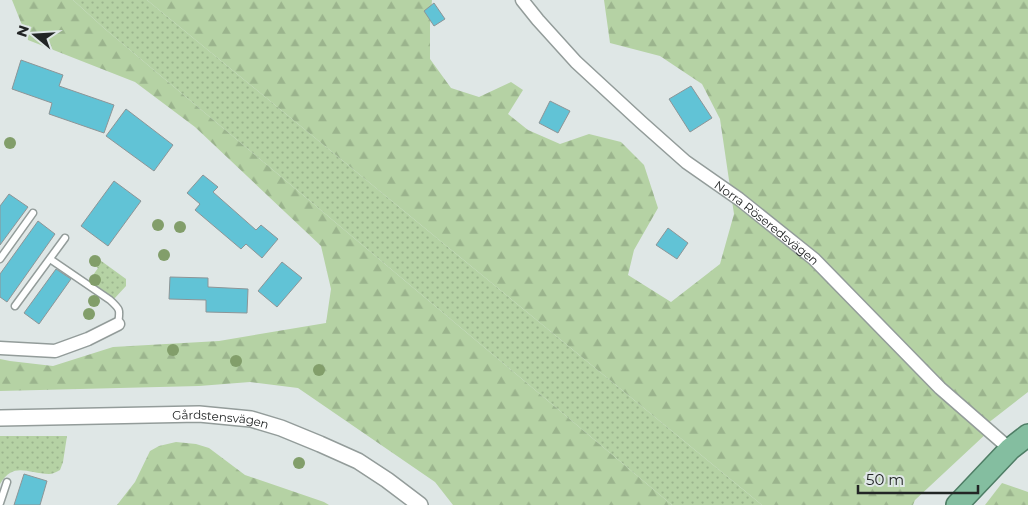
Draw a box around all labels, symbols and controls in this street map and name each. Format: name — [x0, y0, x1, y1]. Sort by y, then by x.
north arrow — [10, 10, 60, 60]
text: N — [12, 23, 33, 39]
street label: Norra Röseredsvägen — [712, 177, 823, 268]
street label: Gårdstensvägen — [172, 406, 271, 432]
scale bar — [858, 462, 978, 494]
text: 50 m — [866, 470, 904, 489]

